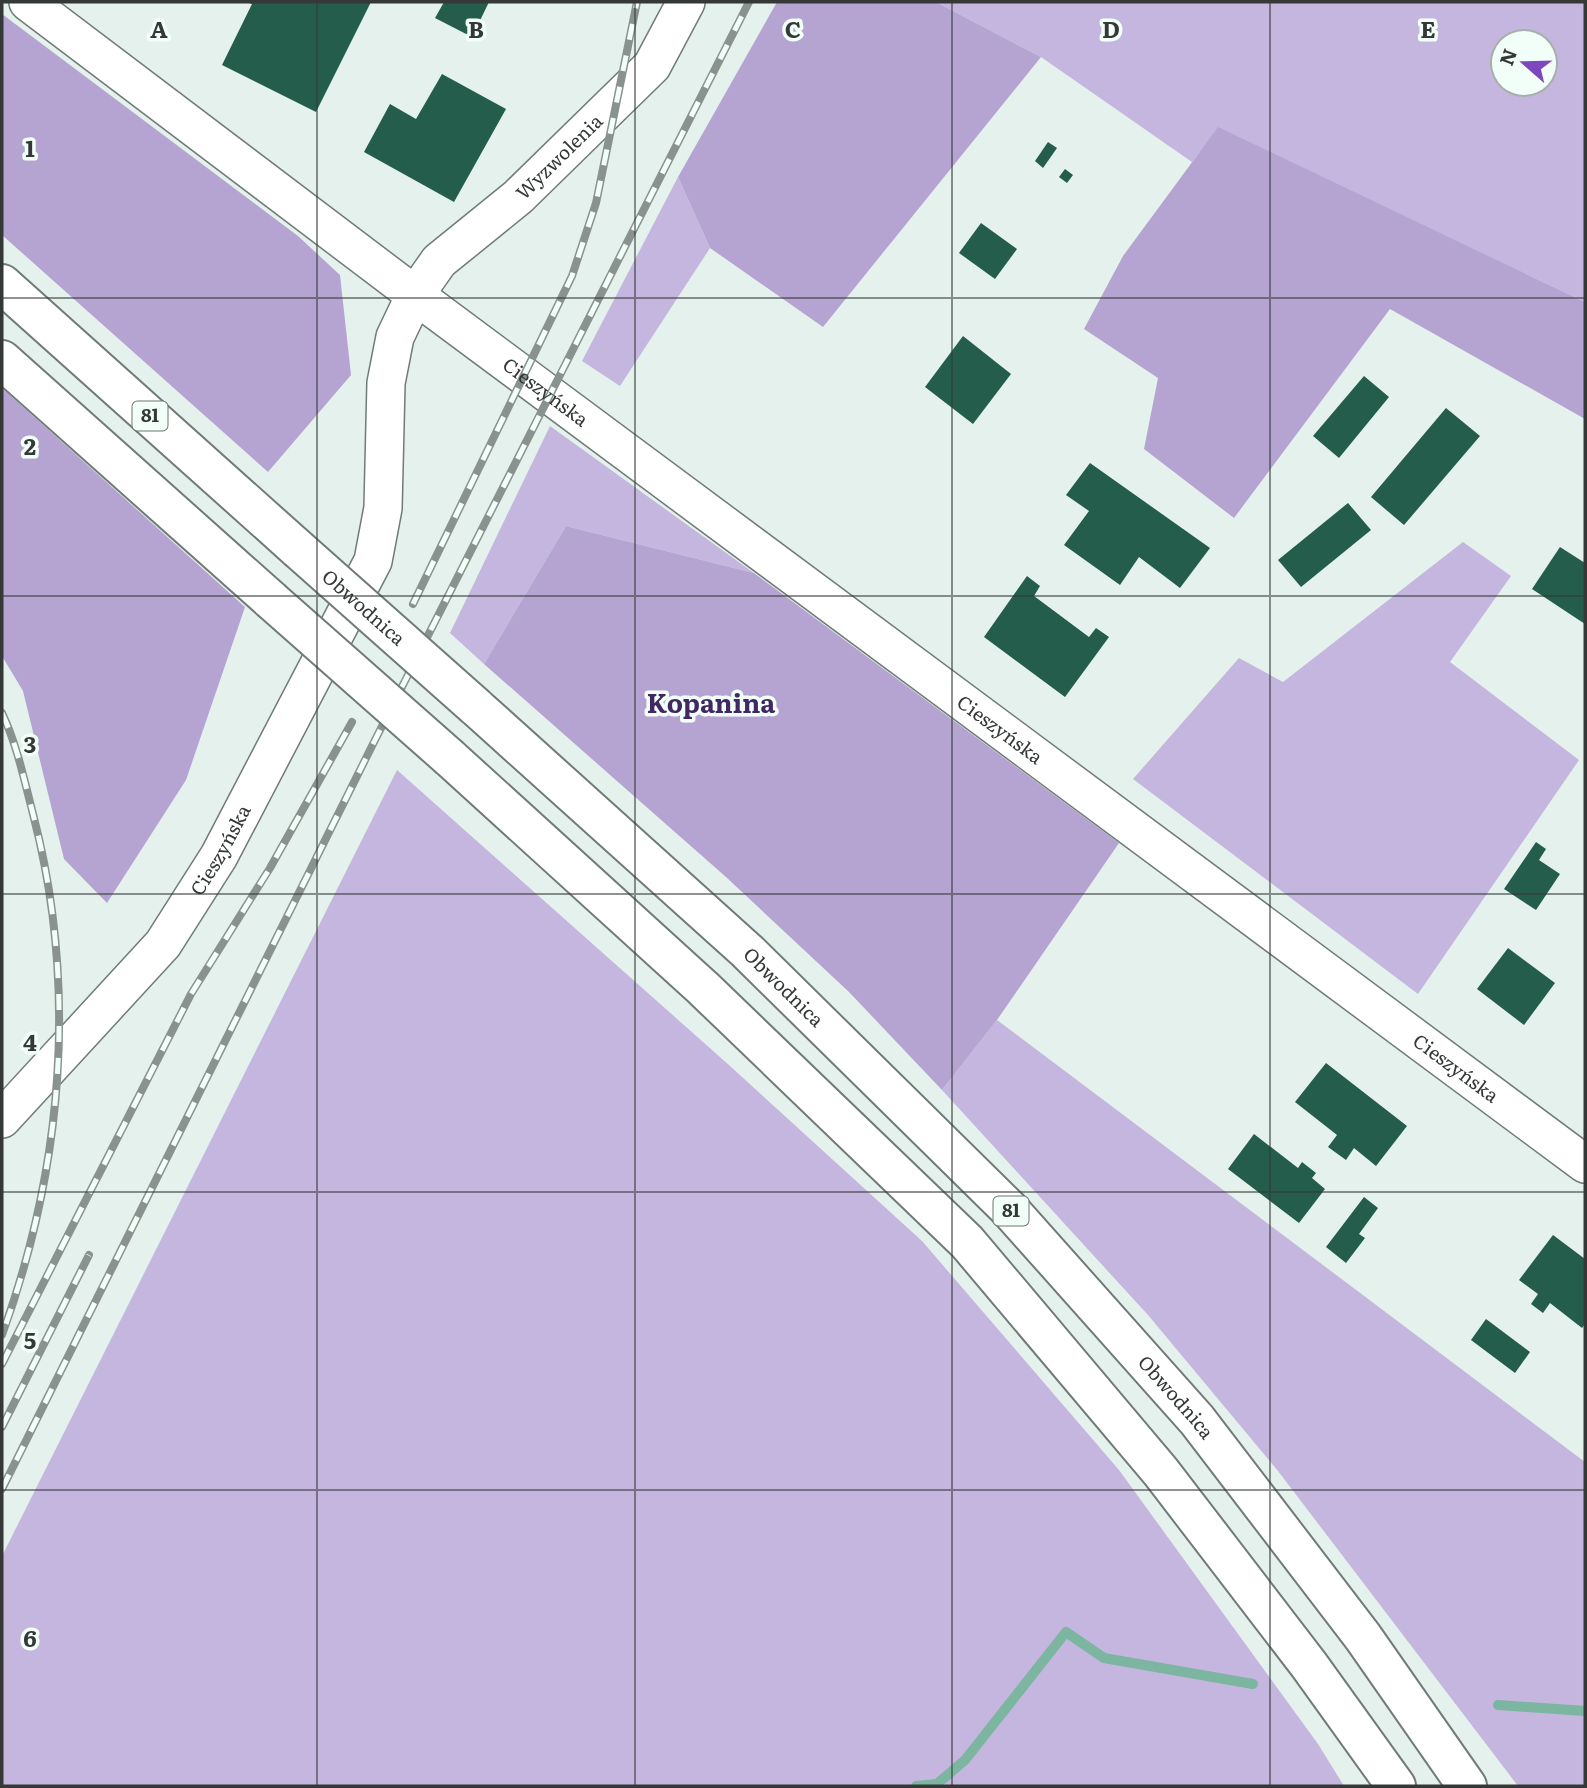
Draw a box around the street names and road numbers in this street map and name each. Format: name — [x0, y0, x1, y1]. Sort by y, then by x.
street label: Wyzwolenia — [509, 106, 609, 205]
street label: Cieszyńska — [497, 350, 595, 433]
road number: 81 — [132, 402, 168, 430]
street label: Obwodnica — [317, 562, 413, 652]
street label: Cieszyńska — [952, 687, 1050, 770]
street label: Cieszyńska — [182, 799, 257, 900]
street label: Obwodnica — [738, 940, 831, 1033]
street label: Cieszyńska — [1408, 1026, 1506, 1109]
road number: 81 — [993, 1196, 1028, 1226]
street label: Obwodnica — [1132, 1348, 1222, 1445]

